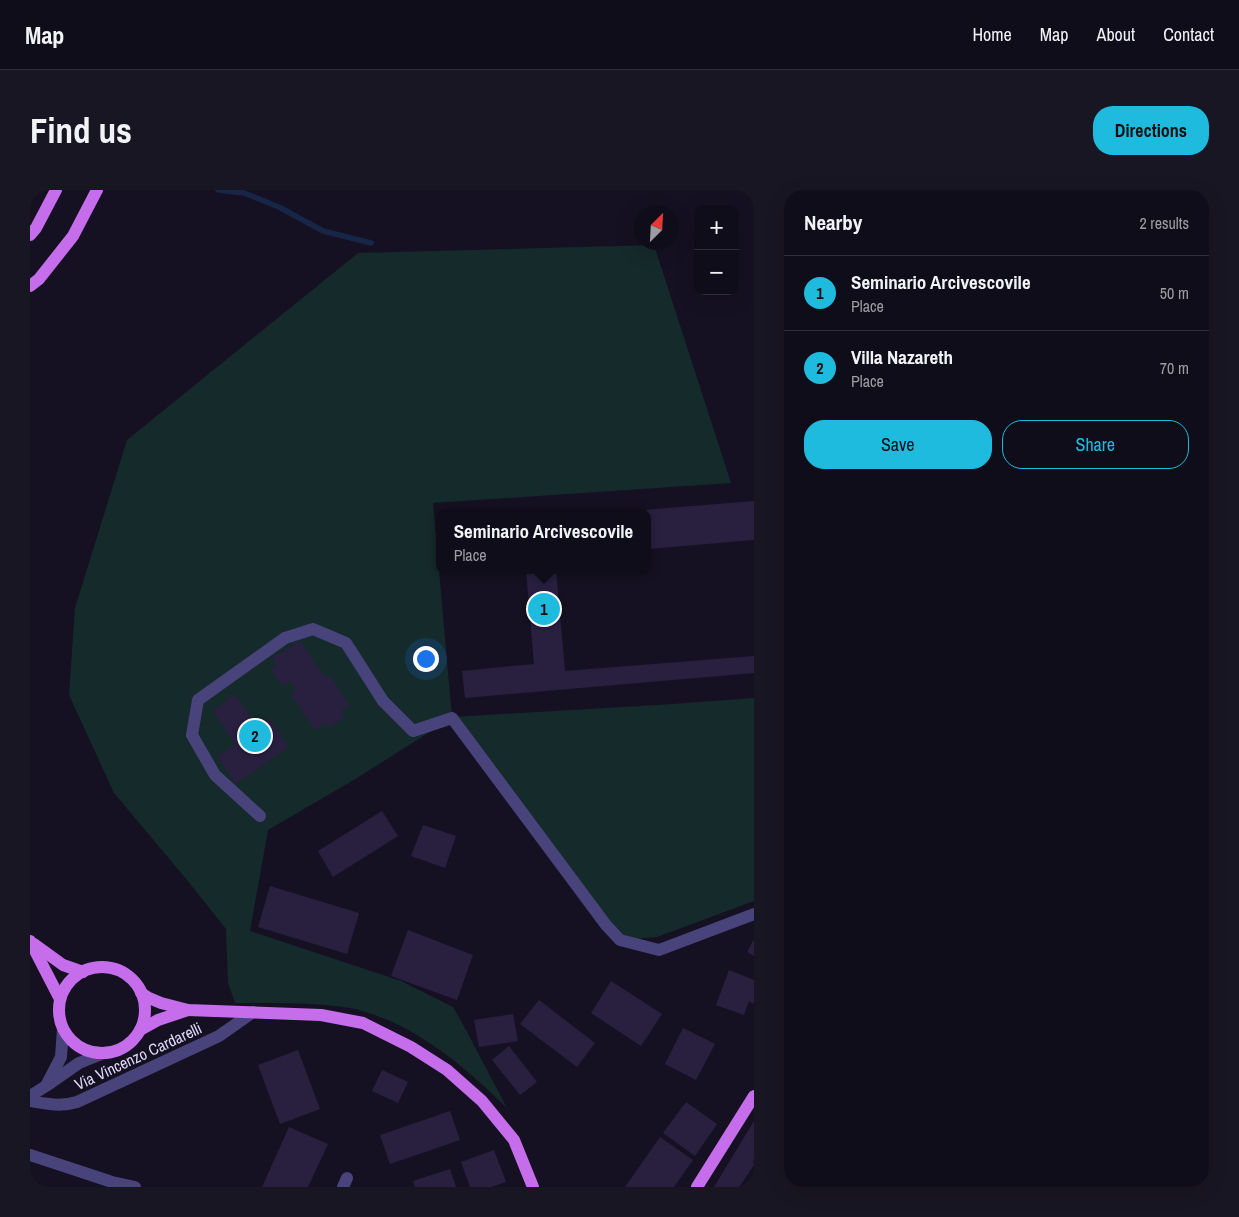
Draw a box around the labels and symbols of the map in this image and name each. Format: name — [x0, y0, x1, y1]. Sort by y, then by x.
north arrow — [634, 205, 679, 250]
pin: 1 — [528, 590, 560, 628]
your location — [413, 646, 439, 672]
pin: 2 — [239, 717, 271, 755]
street label: Via Vincenzo Cardarelli — [71, 1017, 205, 1095]

